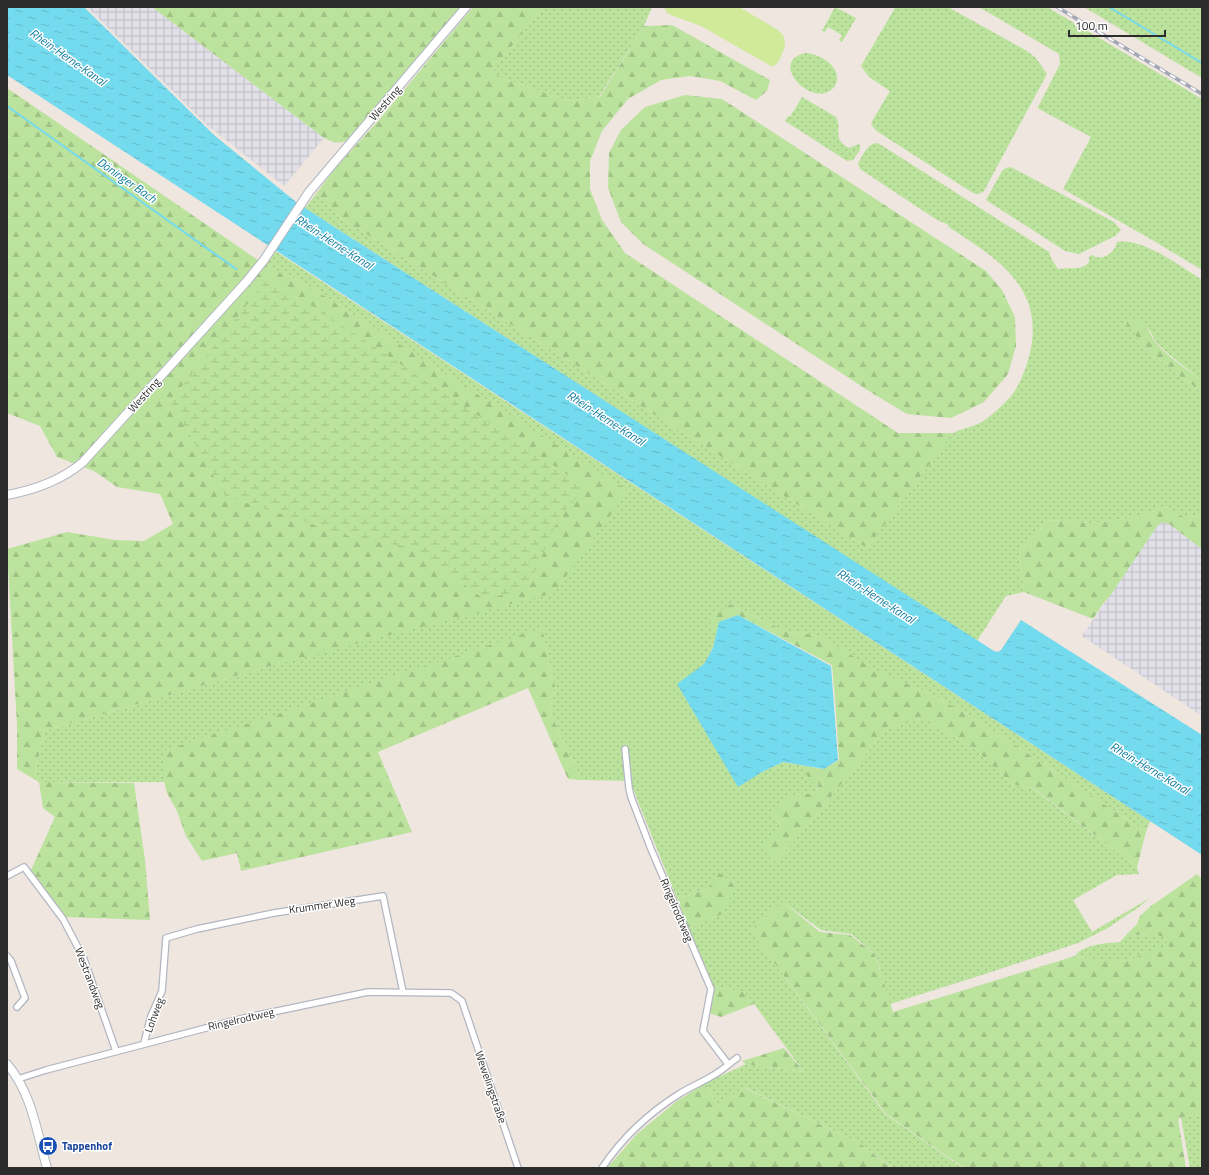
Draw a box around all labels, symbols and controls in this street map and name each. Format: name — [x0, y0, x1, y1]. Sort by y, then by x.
scale bar — [1069, 12, 1165, 38]
text: 100 m — [1075, 16, 1108, 35]
water label: Rhein-Herne-Kanal — [26, 24, 111, 91]
street label: Westring — [365, 82, 405, 124]
water label: Döninger Bach — [93, 152, 162, 208]
water label: Rhein-Herne-Kanal — [291, 210, 378, 275]
street label: Westring — [124, 374, 164, 416]
water label: Rhein-Herne-Kanal — [563, 386, 650, 451]
water label: Rhein-Herne-Kanal — [833, 564, 920, 629]
water label: Rhein-Herne-Kanal — [1107, 737, 1194, 800]
street label: Ringelrodtweg — [656, 876, 698, 945]
street label: Krummer Weg — [288, 892, 357, 918]
street label: Westrandweg — [71, 945, 109, 1011]
street label: Lohweg — [140, 995, 168, 1035]
street label: Ringelrodtweg — [206, 1004, 276, 1034]
street label: Wewelingstraße — [471, 1049, 511, 1126]
bus stop icon: Tappenhof — [37, 1135, 59, 1157]
place label: Tappenhof — [62, 1138, 112, 1154]

